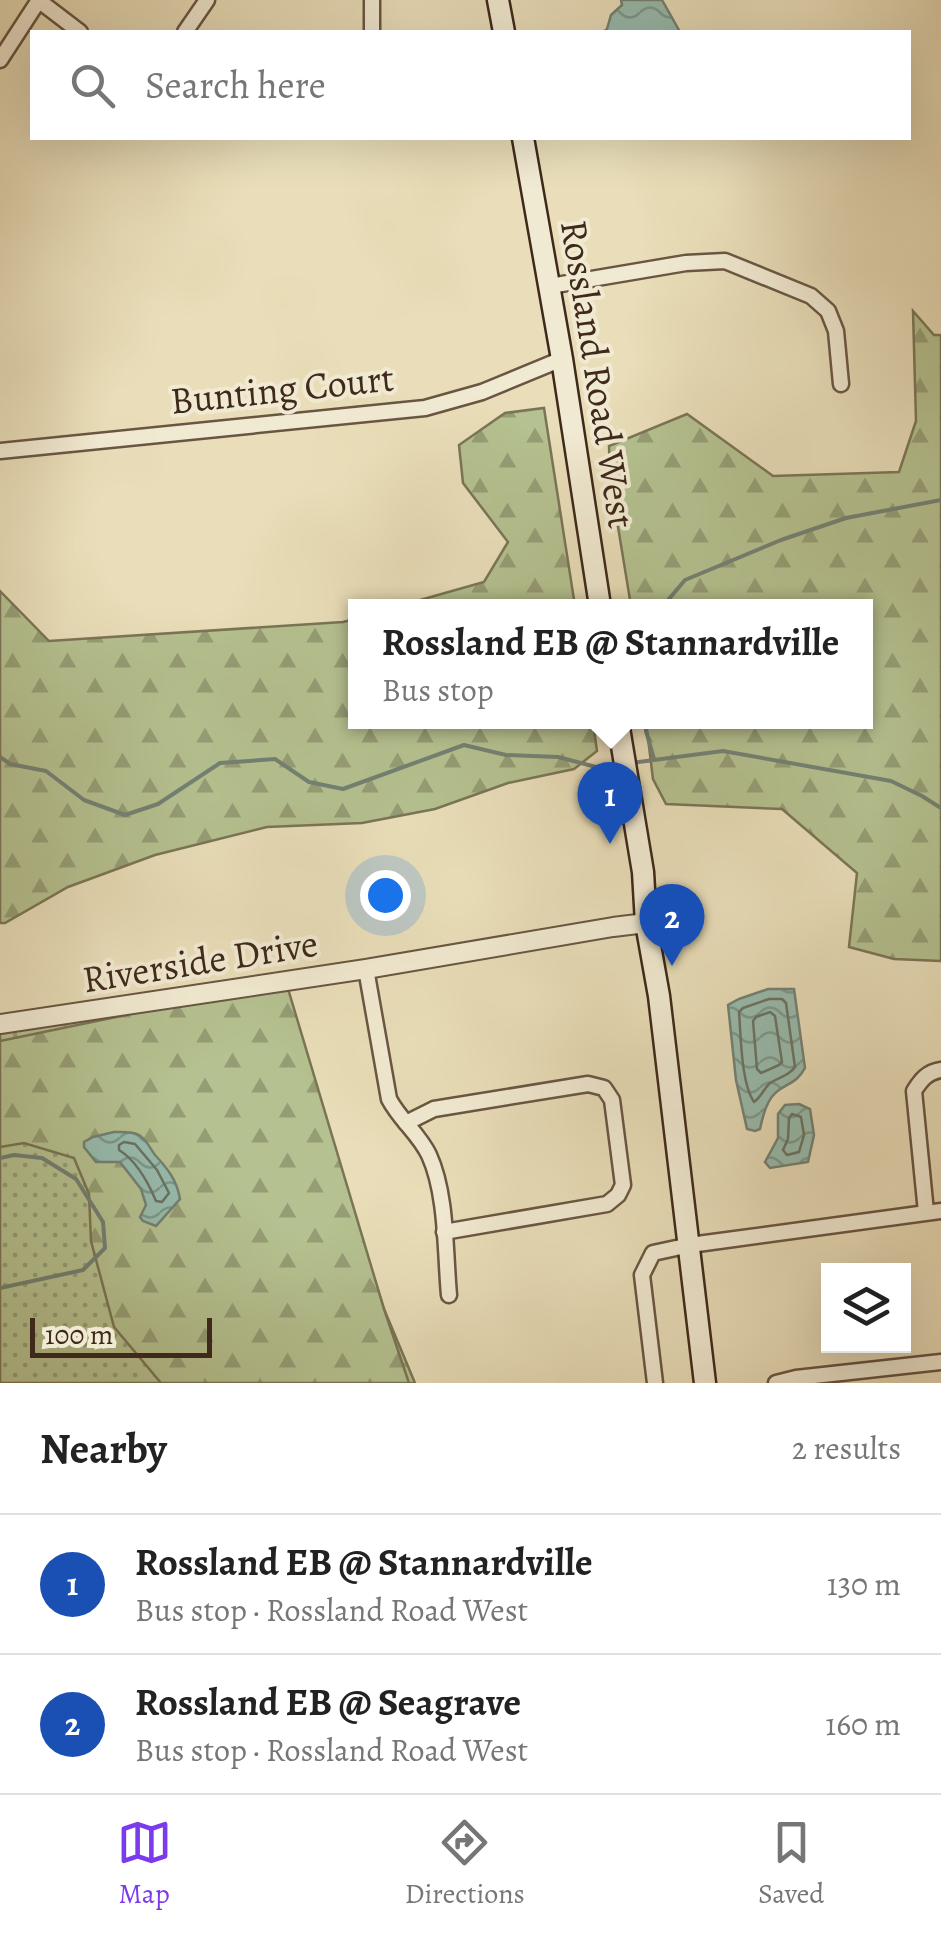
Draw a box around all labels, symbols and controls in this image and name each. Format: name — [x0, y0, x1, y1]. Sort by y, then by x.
search box — [30, 30, 911, 140]
icon: search — [65, 58, 120, 113]
text: Search here — [145, 59, 326, 111]
street label: Rossland Road West — [548, 216, 648, 532]
street label: Bunting Court — [168, 351, 396, 427]
popup — [348, 599, 873, 729]
text: Rossland EB @ Stannardville — [382, 616, 839, 668]
text: Bus stop — [382, 668, 494, 712]
pin: 1 — [578, 762, 642, 844]
your location — [360, 870, 411, 921]
pin: 2 — [640, 884, 704, 966]
street label: Riverside Drive — [79, 917, 321, 1005]
map controls — [821, 1263, 911, 1353]
button: layers — [821, 1263, 911, 1353]
scale bar — [30, 1313, 212, 1358]
text: 100 m — [45, 1316, 113, 1354]
text: Nearby — [40, 1420, 167, 1477]
text: 2 results — [792, 1426, 901, 1470]
text: Rossland EB @ Stannardville — [135, 1536, 592, 1588]
text: 1 — [67, 1562, 78, 1606]
text: 130 m — [827, 1562, 901, 1606]
text: Bus stop · Rossland Road West — [135, 1588, 528, 1632]
text: Rossland EB @ Seagrave — [135, 1676, 521, 1728]
text: 2 — [65, 1702, 80, 1746]
text: 160 m — [825, 1702, 901, 1746]
text: Bus stop · Rossland Road West — [135, 1728, 528, 1772]
tab: Map — [117, 1815, 172, 1913]
tab: Directions — [405, 1815, 525, 1913]
tab: Saved — [758, 1815, 824, 1913]

